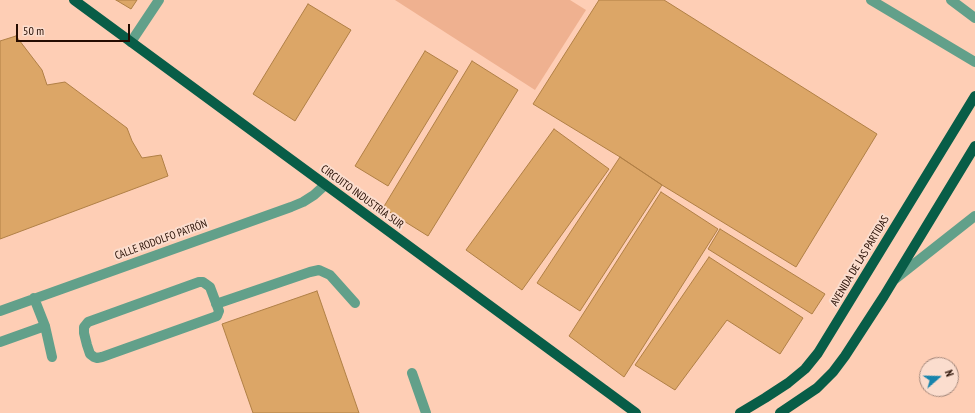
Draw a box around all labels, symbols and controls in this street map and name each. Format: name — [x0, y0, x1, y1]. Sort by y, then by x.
scale bar — [18, 16, 132, 42]
text: 50 m — [23, 23, 44, 38]
street label: CIRCUITO INDUSTRIA SUR — [318, 162, 406, 232]
street label: AVENIDA DE LAS PARTIDAS — [828, 213, 892, 309]
street label: CALLE RODOLFO PATRÓN — [113, 217, 209, 263]
north arrow — [919, 357, 959, 397]
text: N — [942, 368, 957, 378]

